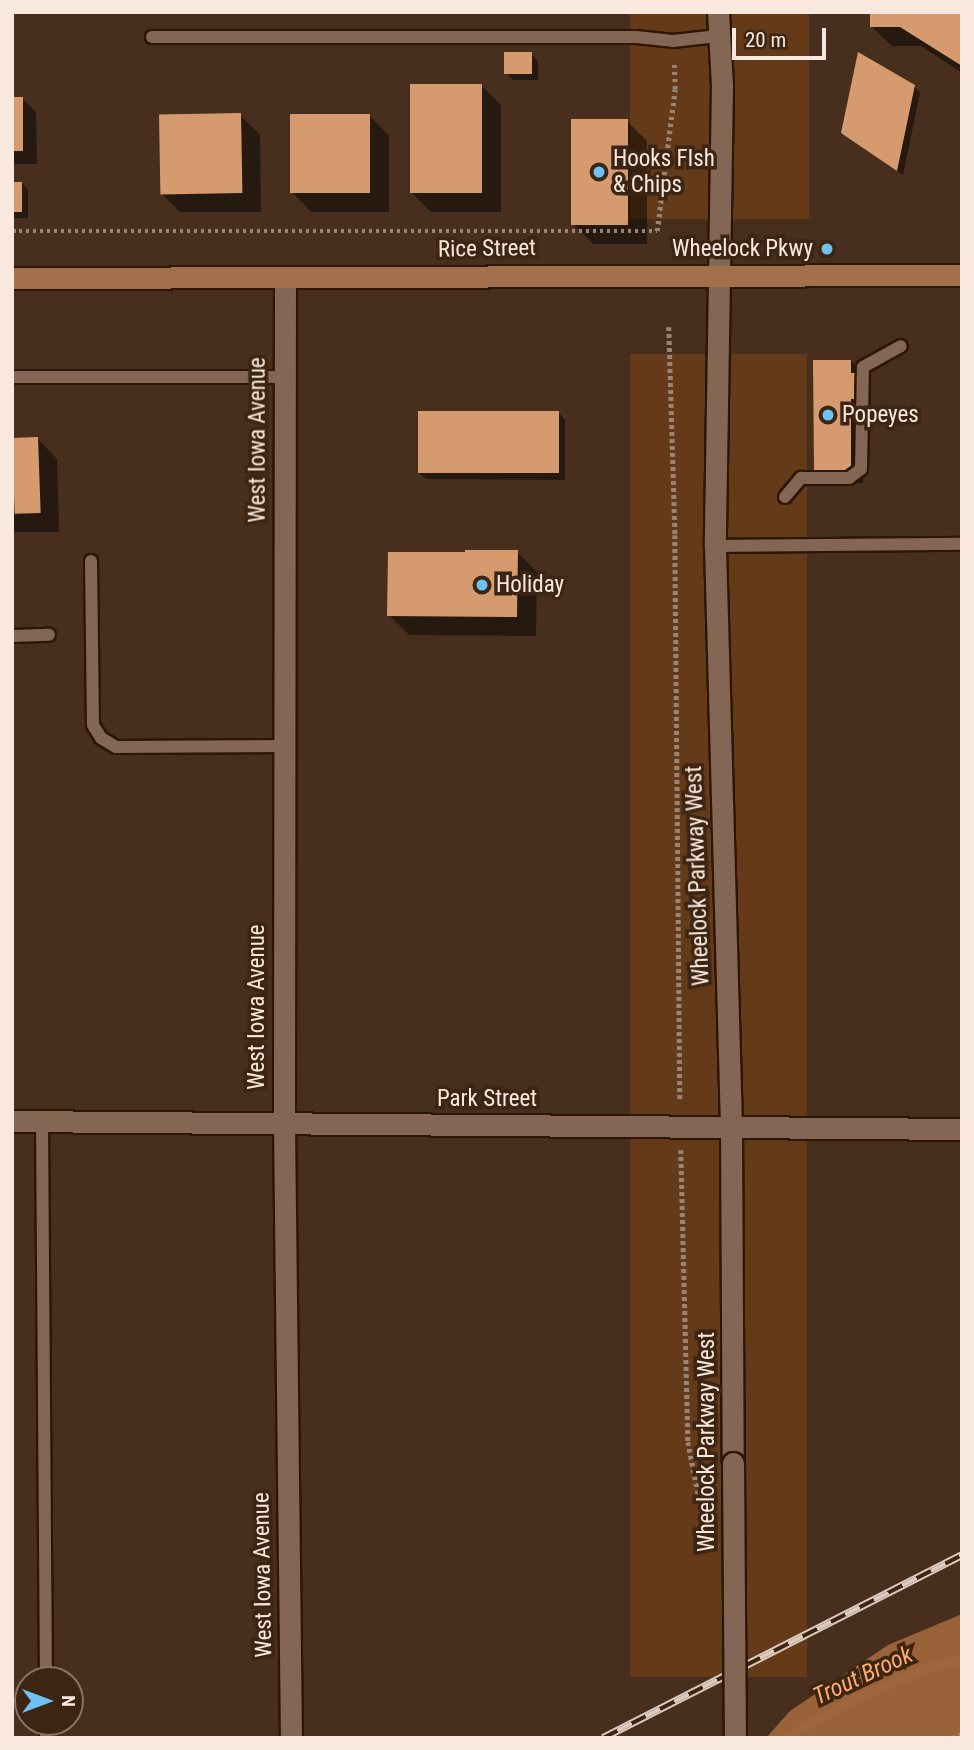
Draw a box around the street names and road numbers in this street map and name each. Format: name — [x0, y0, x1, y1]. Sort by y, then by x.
street label: Rice Street — [438, 234, 536, 264]
street label: West Iowa Avenue — [244, 357, 272, 523]
street label: Wheelock Parkway West — [680, 765, 716, 987]
street label: West Iowa Avenue — [243, 924, 271, 1090]
street label: Park Street — [437, 1085, 537, 1113]
street label: Wheelock Parkway West — [693, 1332, 721, 1552]
street label: West Iowa Avenue — [248, 1492, 278, 1658]

